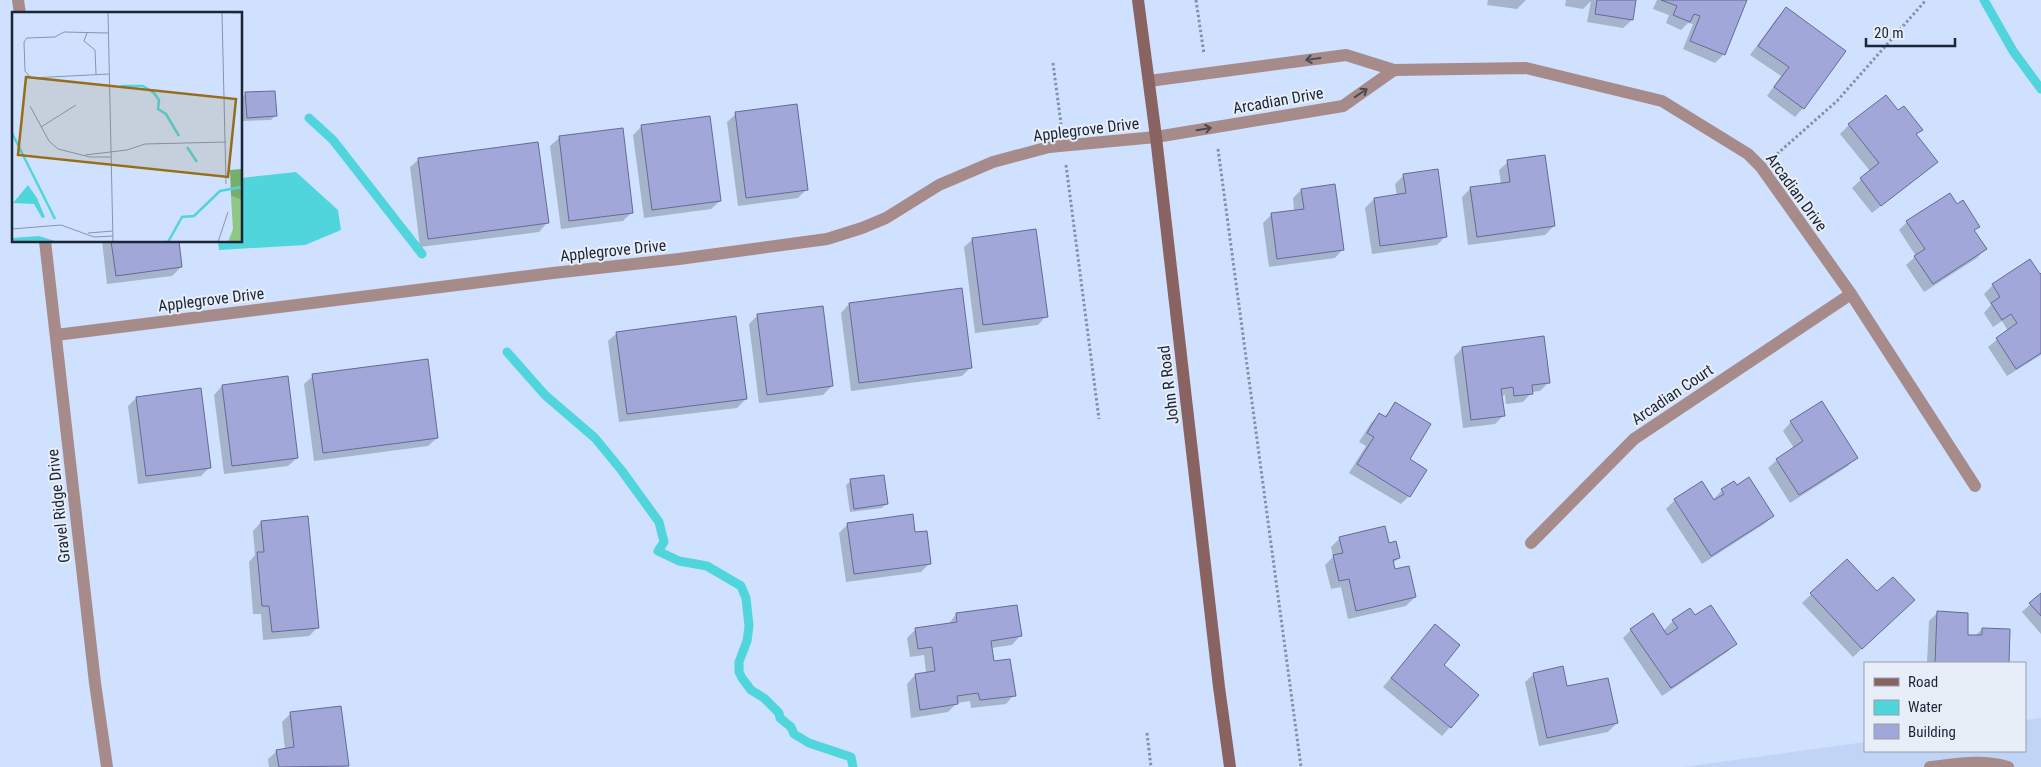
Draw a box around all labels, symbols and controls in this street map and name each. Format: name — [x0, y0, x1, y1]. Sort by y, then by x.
inset map — [12, 12, 242, 242]
scale bar — [1866, 15, 1955, 47]
text: 20 m — [1874, 24, 1904, 42]
one-way arrow — [1306, 54, 1322, 64]
street label: Arcadian Drive — [1231, 83, 1325, 118]
one-way arrow — [1354, 88, 1368, 98]
street label: Applegrove Drive — [1032, 114, 1140, 145]
one-way arrow — [1196, 123, 1212, 133]
street label: Arcadian Drive — [1762, 150, 1831, 235]
street label: Applegrove Drive — [559, 235, 667, 266]
street label: Applegrove Drive — [157, 284, 265, 315]
street label: John R Road — [1154, 344, 1183, 425]
street label: Arcadian Court — [1628, 360, 1717, 429]
street label: Gravel Ridge Drive — [43, 448, 74, 564]
legend — [1864, 662, 2026, 752]
text: Road — [1908, 673, 1938, 691]
text: Water — [1908, 698, 1943, 716]
text: Building — [1908, 723, 1956, 741]

